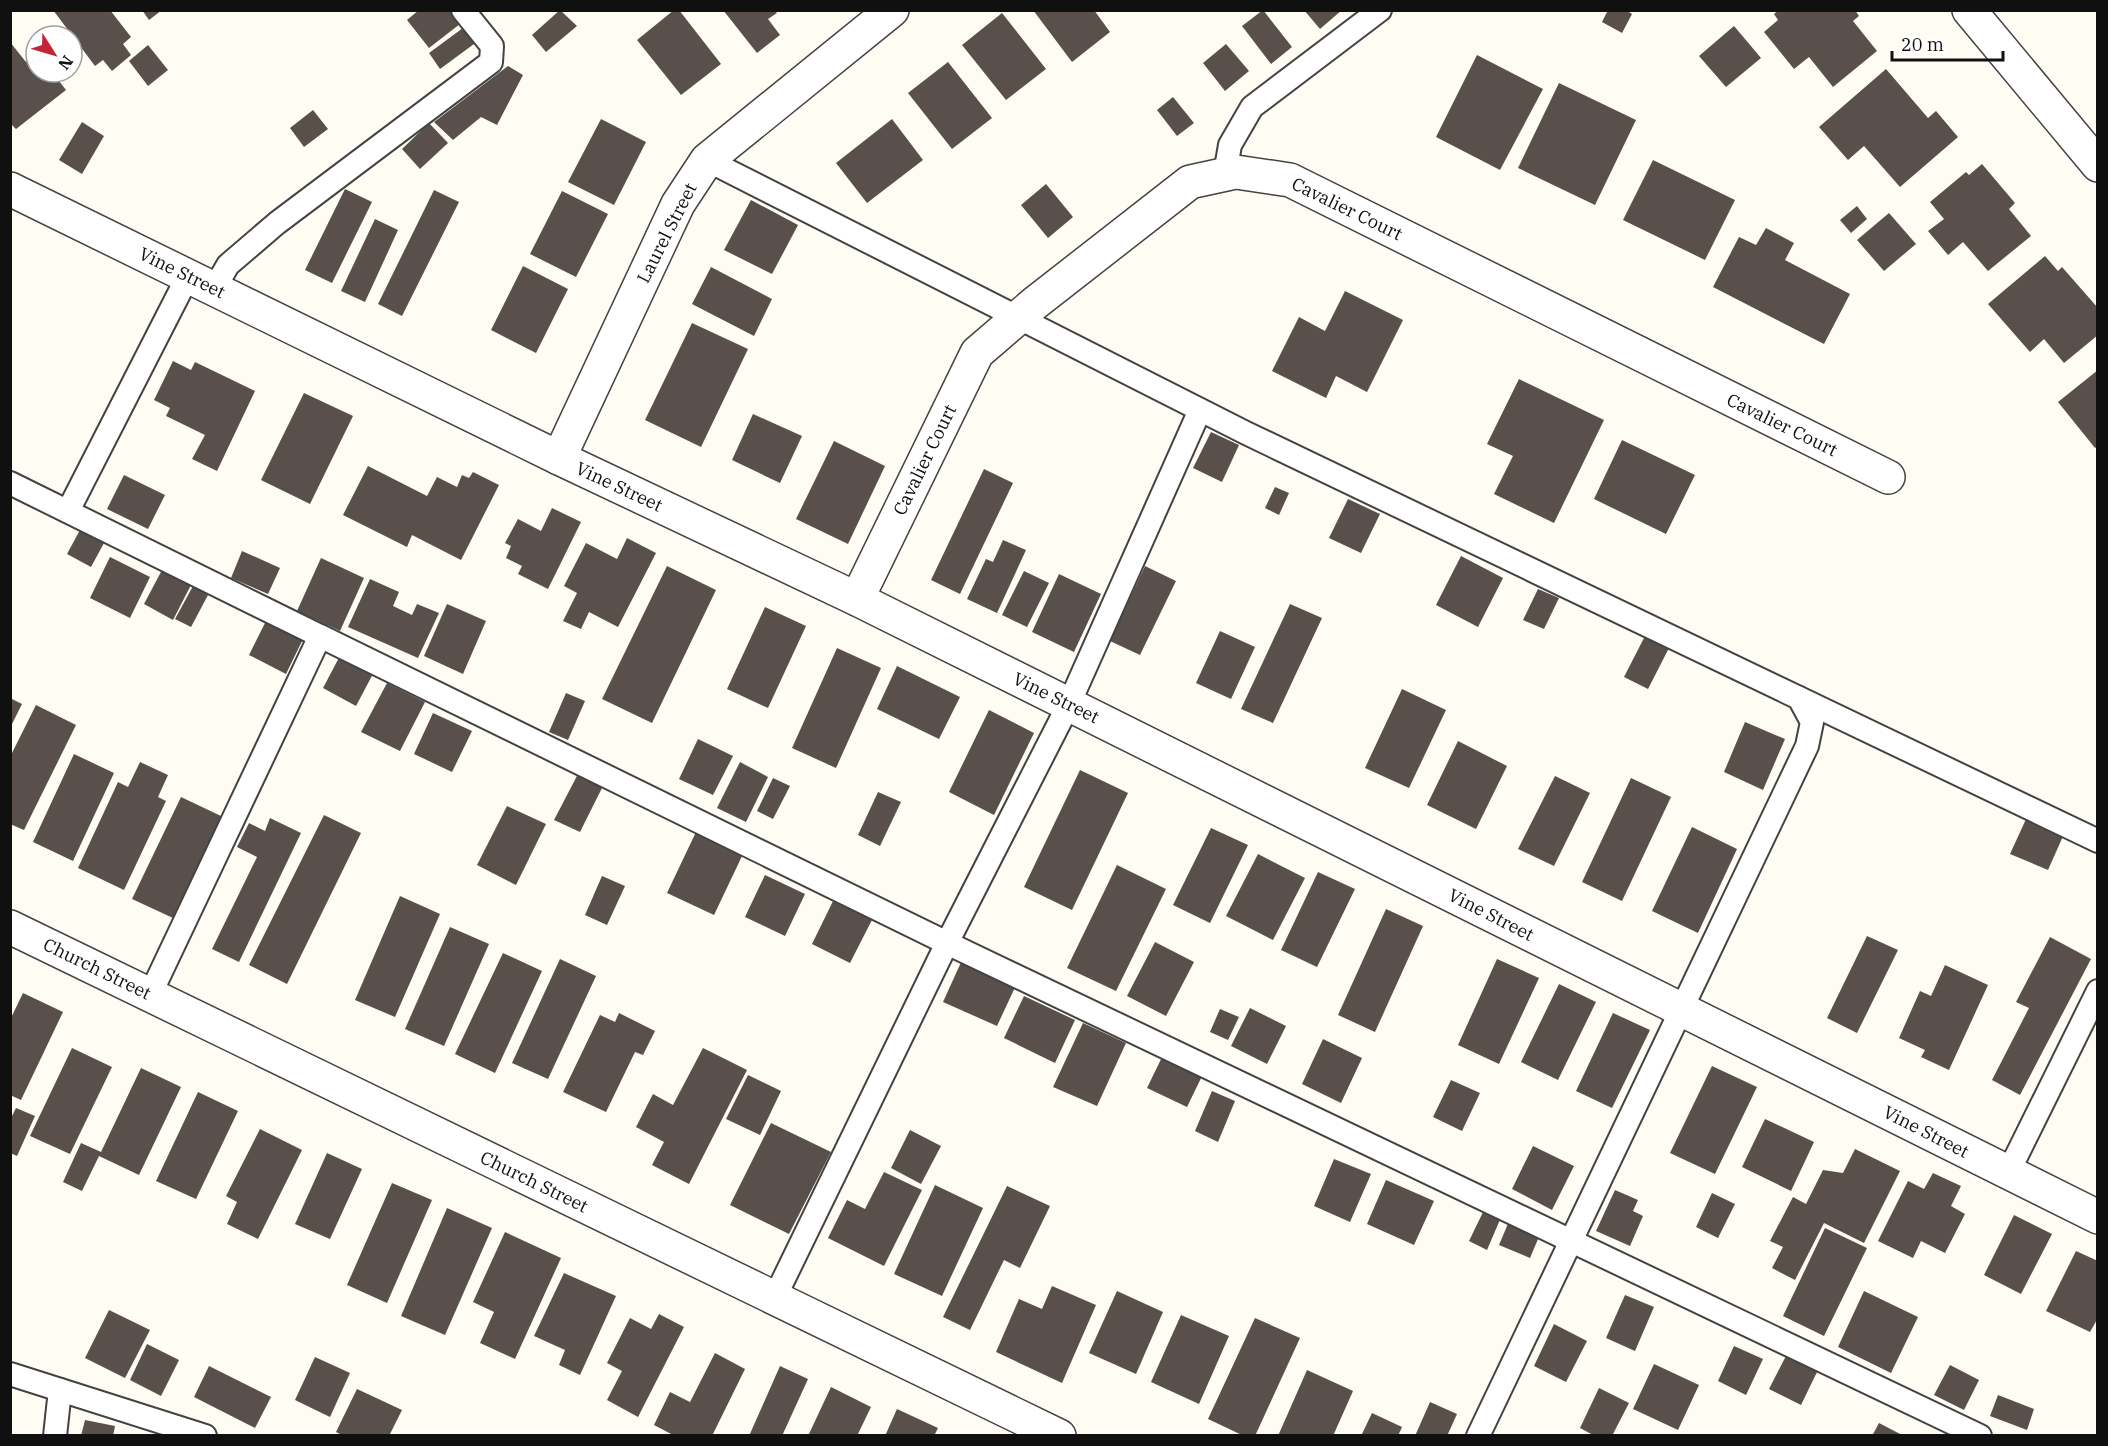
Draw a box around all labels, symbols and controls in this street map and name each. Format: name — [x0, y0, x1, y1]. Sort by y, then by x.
north arrow — [24, 24, 84, 84]
scale bar — [1892, 24, 2003, 62]
text: 20 m — [1901, 33, 1944, 56]
text: N — [54, 52, 78, 74]
street label: Cavalier Court — [1288, 172, 1406, 245]
street label: Laurel Street — [631, 179, 702, 287]
street label: Vine Street — [135, 242, 229, 303]
street label: Cavalier Court — [1723, 388, 1841, 461]
street label: Cavalier Court — [888, 401, 961, 519]
street label: Vine Street — [572, 456, 666, 517]
street label: Vine Street — [1009, 667, 1103, 728]
street label: Vine Street — [1445, 883, 1538, 946]
street label: Church Street — [39, 933, 155, 1005]
street label: Vine Street — [1880, 1100, 1973, 1163]
street label: Church Street — [476, 1146, 592, 1218]

